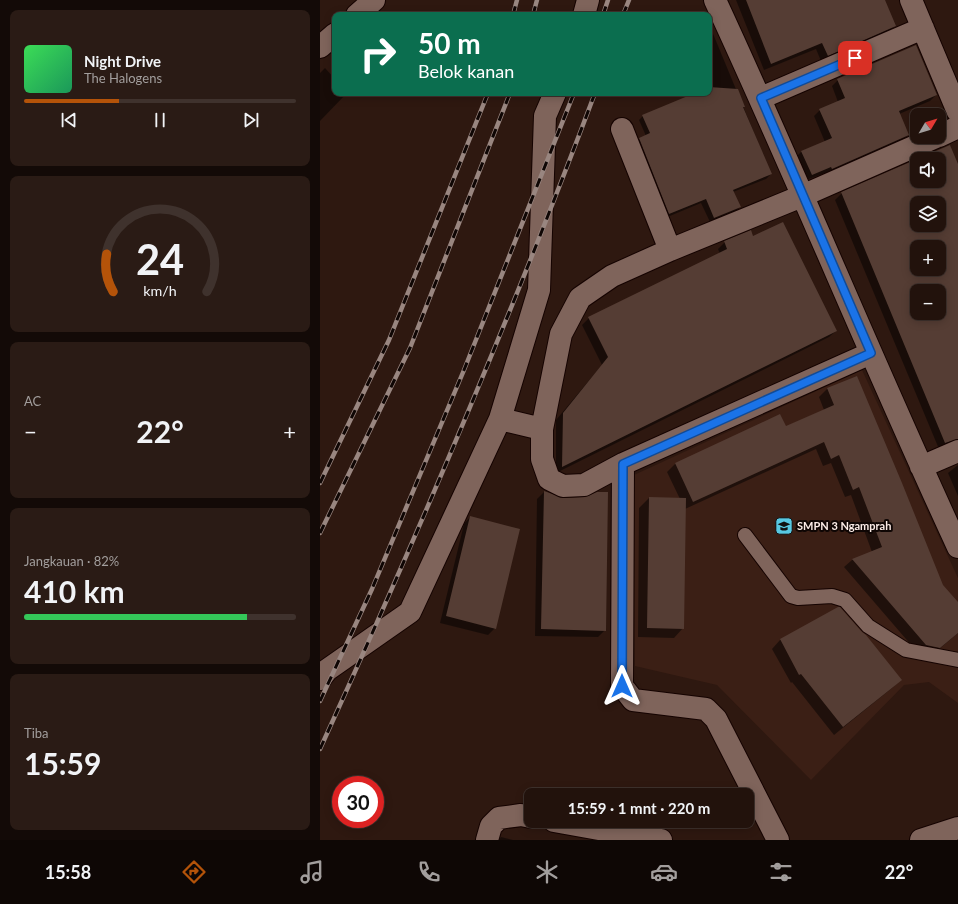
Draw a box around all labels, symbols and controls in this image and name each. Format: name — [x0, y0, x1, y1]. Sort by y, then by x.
text: 50 m — [418, 26, 481, 60]
icon: right — [352, 28, 404, 80]
pin — [838, 41, 872, 75]
icon: arrive — [844, 47, 866, 69]
text: Night Drive — [84, 52, 161, 70]
text: Belok kanan — [418, 60, 514, 82]
text: The Halogens — [84, 70, 162, 86]
north arrow — [910, 108, 946, 144]
map controls — [910, 108, 946, 320]
icon: previous — [58, 109, 80, 131]
icon: pause — [149, 109, 171, 131]
icon: next — [240, 109, 262, 131]
button: sound — [910, 152, 946, 188]
button: layers — [910, 196, 946, 232]
text: 24 — [136, 234, 184, 284]
button: + — [910, 240, 946, 276]
text: km/h — [143, 282, 177, 299]
button: − — [910, 284, 946, 320]
text: AC — [24, 393, 41, 409]
text: 22° — [136, 413, 184, 449]
text: − — [24, 418, 37, 445]
text: + — [283, 418, 296, 445]
school or university icon: SMPN 3 Ngamprah — [774, 516, 794, 536]
place label: SMPN 3 Ngamprah — [797, 519, 891, 532]
text: Jangkauan · 82% — [24, 553, 119, 569]
text: 410 km — [24, 573, 125, 609]
position arrow — [601, 665, 643, 707]
text: Tiba — [24, 725, 49, 741]
text: 15:59 — [24, 745, 101, 781]
speed limit sign: 30 — [332, 776, 384, 828]
text: 15:59 · 1 mnt · 220 m — [568, 799, 710, 817]
icon: directions — [180, 858, 208, 886]
icon: music — [298, 858, 326, 886]
icon: phone — [415, 858, 443, 886]
icon: climate — [533, 858, 561, 886]
icon: car — [650, 858, 678, 886]
icon: filters — [767, 858, 795, 886]
text: 15:58 — [45, 861, 91, 883]
text: 22° — [885, 861, 913, 883]

